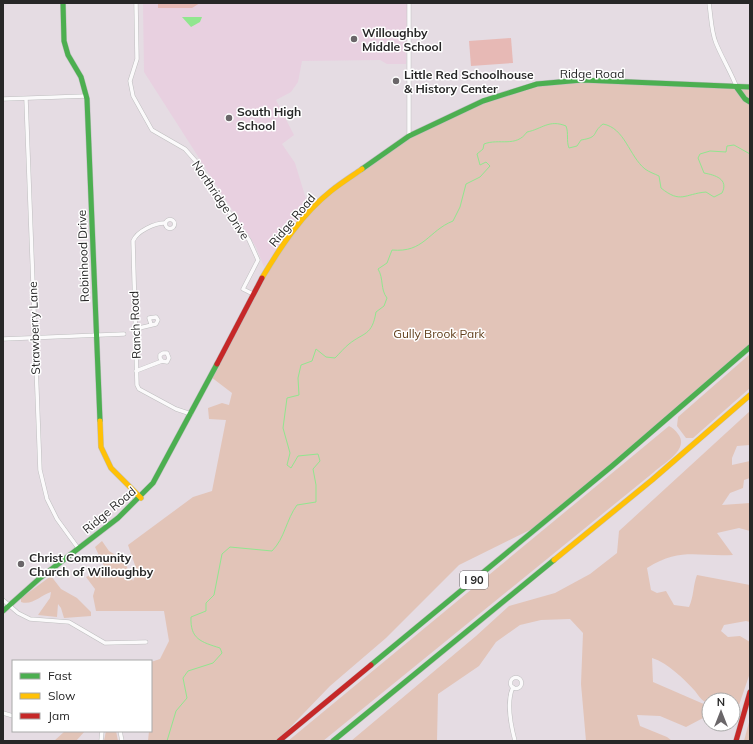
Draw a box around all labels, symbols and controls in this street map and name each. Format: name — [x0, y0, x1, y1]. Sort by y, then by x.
place label: Willoughby Middle School — [362, 25, 442, 54]
marker: Willoughby Middle School — [349, 34, 359, 44]
street label: Ridge Road — [560, 66, 624, 81]
place label: Little Red Schoolhouse & History Center — [404, 67, 534, 96]
marker: Little Red Schoolhouse & History Center — [391, 76, 401, 86]
place label: South High School — [237, 104, 301, 133]
marker: South High School — [224, 113, 234, 123]
street label: Northridge Drive — [189, 158, 253, 242]
street label: Ridge Road — [265, 190, 319, 250]
street label: Robinhood Drive — [74, 210, 92, 302]
street label: Strawberry Lane — [25, 281, 43, 375]
street label: Ranch Road — [126, 291, 144, 359]
park label: Gully Brook Park — [393, 326, 486, 341]
street label: Ridge Road — [79, 483, 139, 537]
place label: Christ Community Church of Willoughby — [29, 550, 154, 579]
marker: Christ Community Church of Willoughby — [16, 559, 26, 569]
road number: I 90 — [460, 571, 488, 589]
legend — [12, 660, 152, 732]
text: Fast — [48, 668, 72, 683]
text: Slow — [48, 688, 76, 703]
north arrow — [701, 692, 741, 732]
text: N — [717, 695, 725, 709]
text: Jam — [48, 708, 70, 723]

